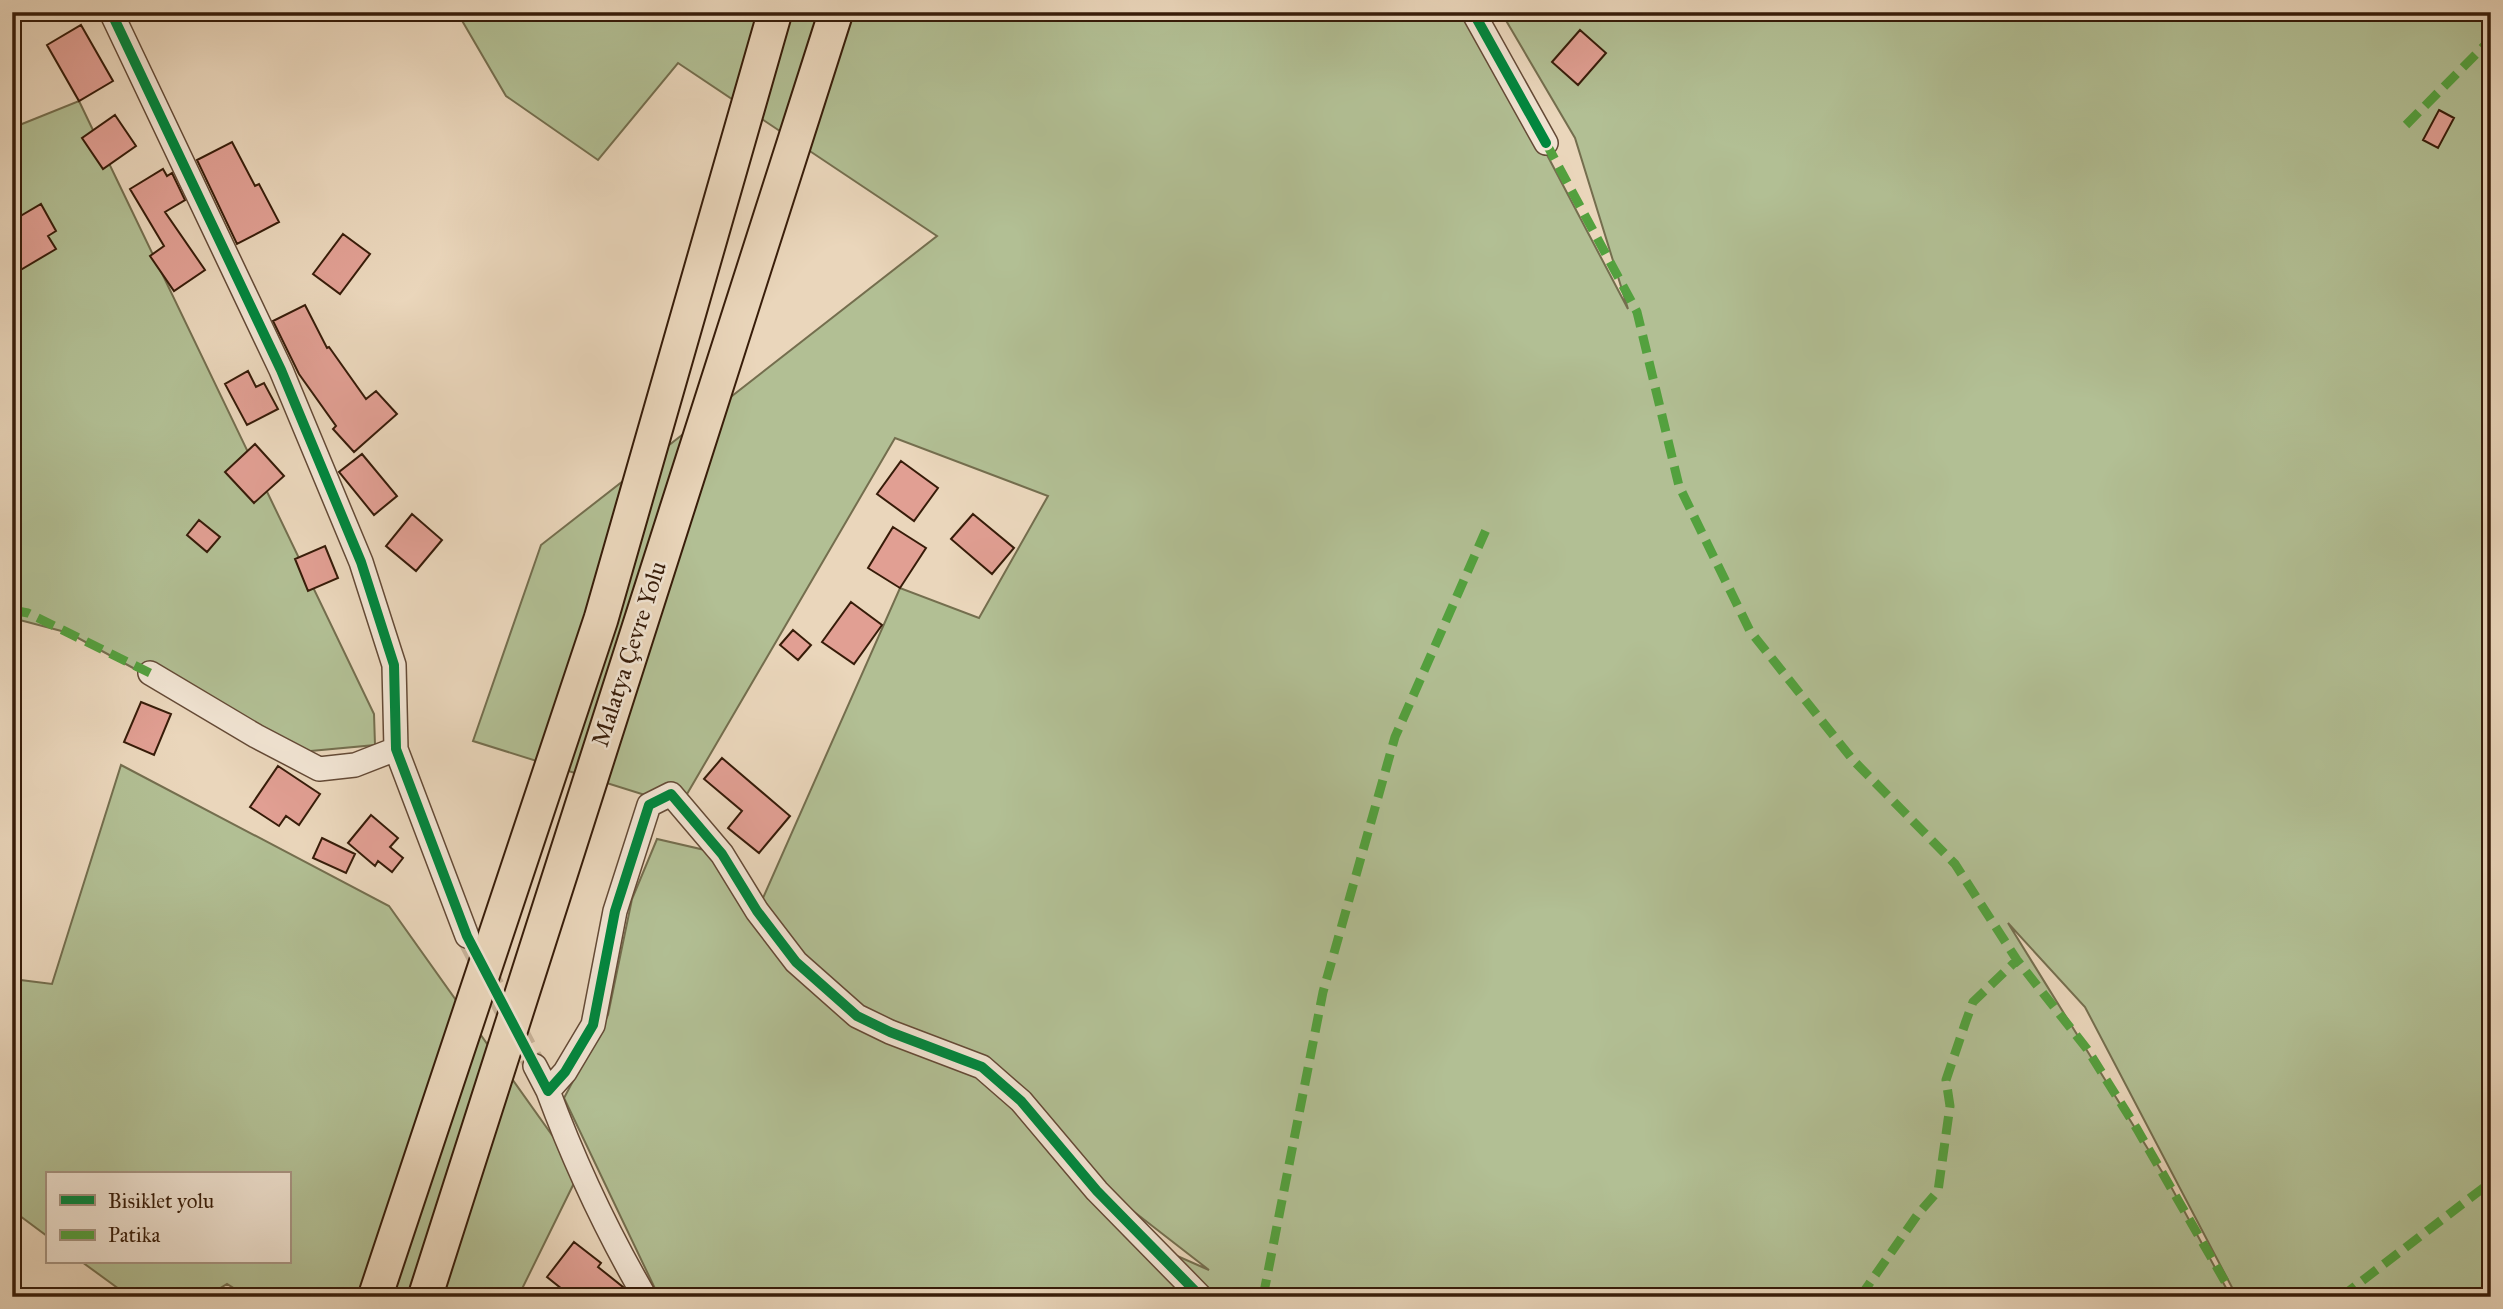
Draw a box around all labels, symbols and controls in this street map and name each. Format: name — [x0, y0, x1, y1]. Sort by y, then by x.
street label: Malatya Çevre Yolu — [585, 557, 673, 751]
legend — [46, 1172, 290, 1264]
text: Bisiklet yolu — [108, 1188, 214, 1214]
text: Patika — [108, 1222, 160, 1248]

